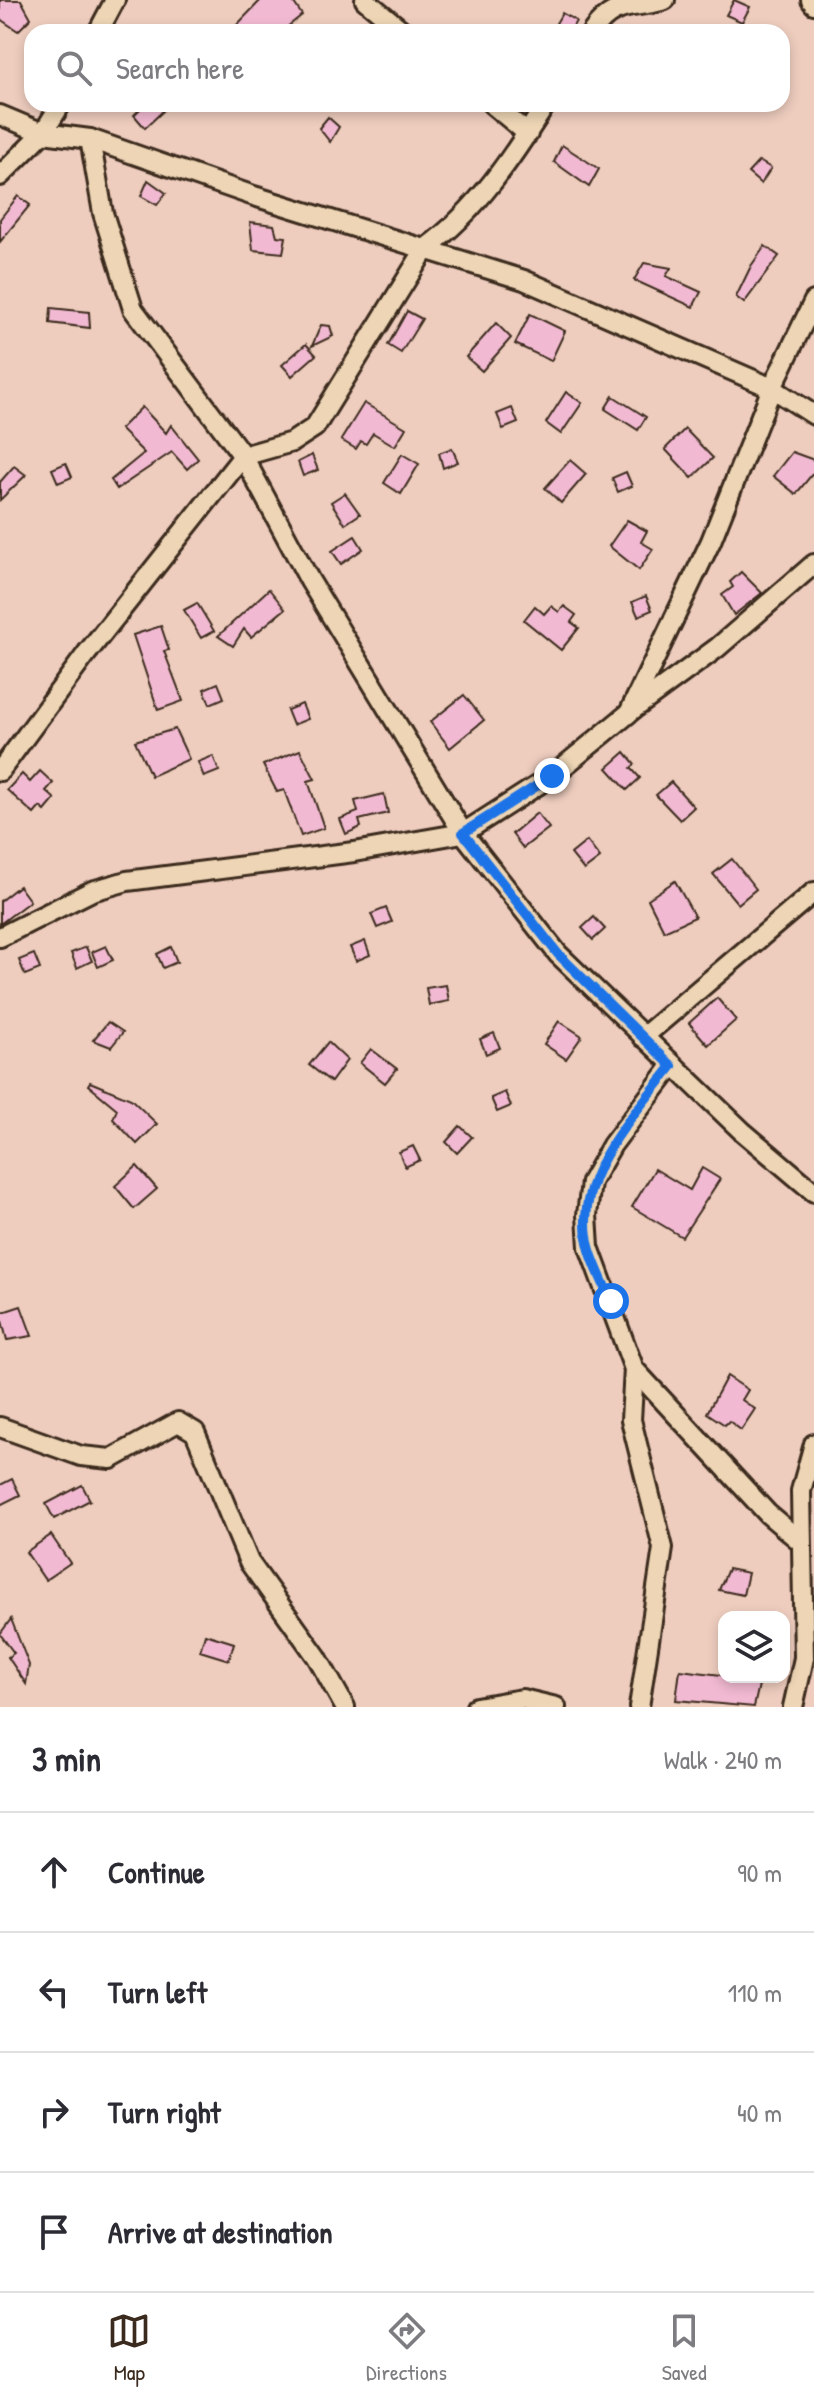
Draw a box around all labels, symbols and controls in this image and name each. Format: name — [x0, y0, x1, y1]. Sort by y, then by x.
search box — [24, 24, 790, 112]
icon: search — [52, 46, 96, 90]
text: Search here — [116, 48, 244, 88]
route end — [534, 758, 570, 794]
route start — [593, 1283, 629, 1319]
map controls — [718, 1611, 790, 1683]
button: layers — [718, 1611, 790, 1683]
text: 3 min — [32, 1736, 101, 1782]
text: Walk · 240 m — [664, 1742, 782, 1777]
icon: ahead — [32, 1850, 76, 1894]
text: Continue — [108, 1852, 205, 1892]
text: 90 m — [737, 1855, 782, 1890]
icon: left — [32, 1970, 76, 2014]
text: Turn left — [108, 1972, 207, 2012]
text: 110 m — [728, 1975, 782, 2010]
icon: right — [32, 2090, 76, 2134]
text: Turn right — [108, 2092, 221, 2132]
text: 40 m — [737, 2095, 782, 2130]
icon: arrive — [32, 2210, 76, 2254]
text: Arrive at destination — [108, 2212, 333, 2252]
tab: Map — [107, 2309, 151, 2387]
tab: Directions — [366, 2309, 447, 2387]
tab: Saved — [662, 2309, 707, 2387]

